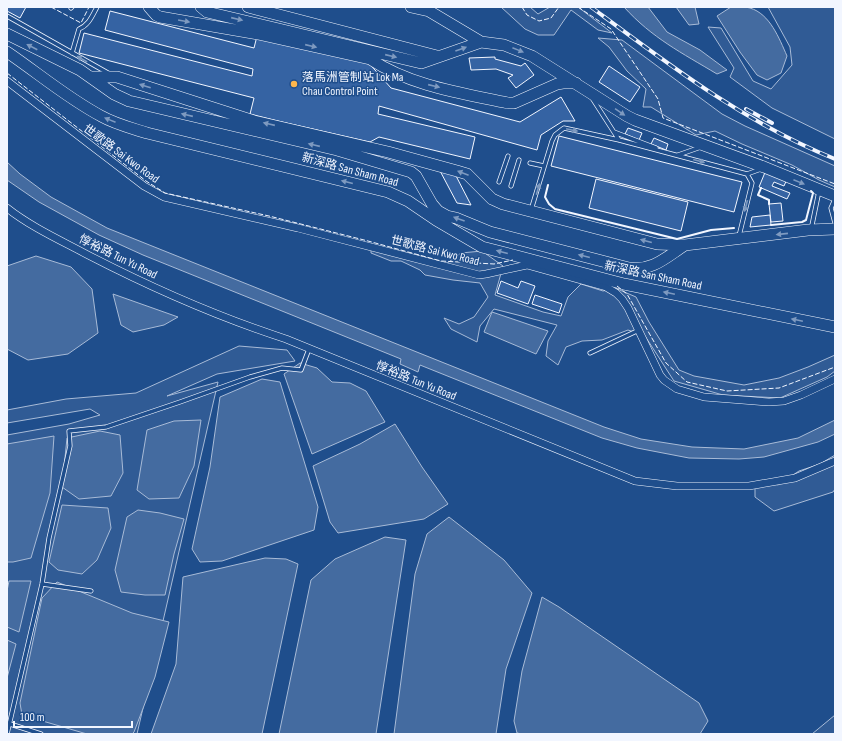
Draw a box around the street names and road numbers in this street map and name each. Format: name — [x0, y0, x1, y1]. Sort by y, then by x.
street label: 世歌路 Sai Kwo Road — [80, 121, 162, 187]
street label: 新深路 San Sham Road — [300, 150, 400, 190]
street label: 惇裕路 Tun Yu Road — [76, 232, 160, 282]
street label: 世歌路 Sai Kwo Road — [389, 233, 481, 269]
street label: 新深路 San Sham Road — [603, 258, 703, 294]
street label: 惇裕路 Tun Yu Road — [374, 358, 458, 404]

